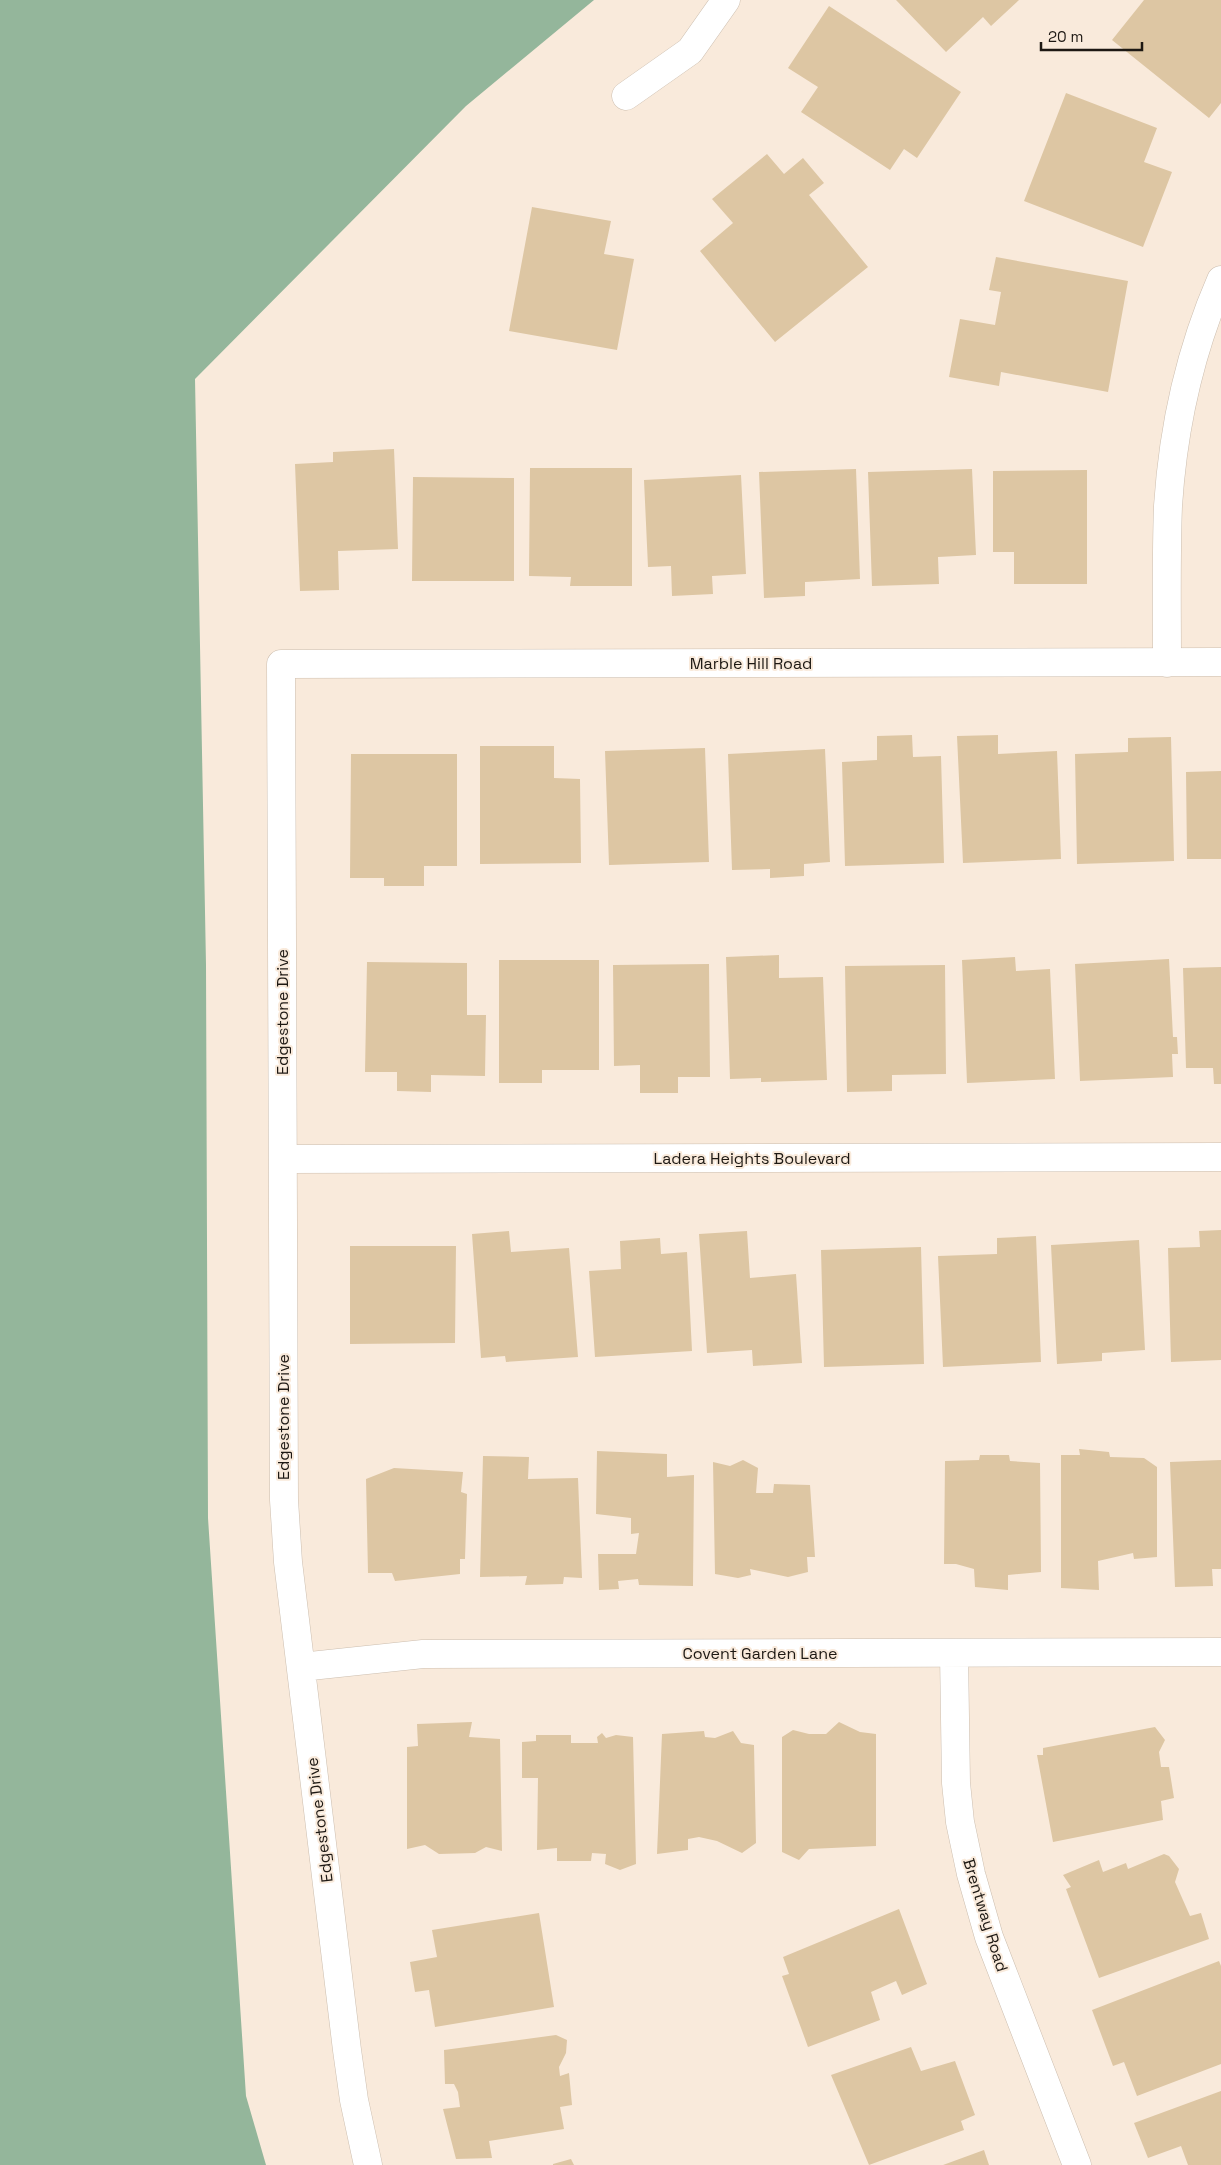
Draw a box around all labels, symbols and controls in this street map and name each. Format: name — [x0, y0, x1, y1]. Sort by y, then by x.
scale bar — [1041, 20, 1142, 52]
text: 20 m — [1048, 27, 1083, 46]
street label: Marble Hill Road — [690, 653, 812, 674]
street label: Edgestone Drive — [272, 949, 293, 1075]
street label: Ladera Heights Boulevard — [653, 1148, 851, 1169]
street label: Edgestone Drive — [273, 1354, 294, 1480]
street label: Covent Garden Lane — [682, 1643, 838, 1664]
street label: Edgestone Drive — [301, 1756, 338, 1884]
street label: Brentway Road — [958, 1856, 1013, 1974]

